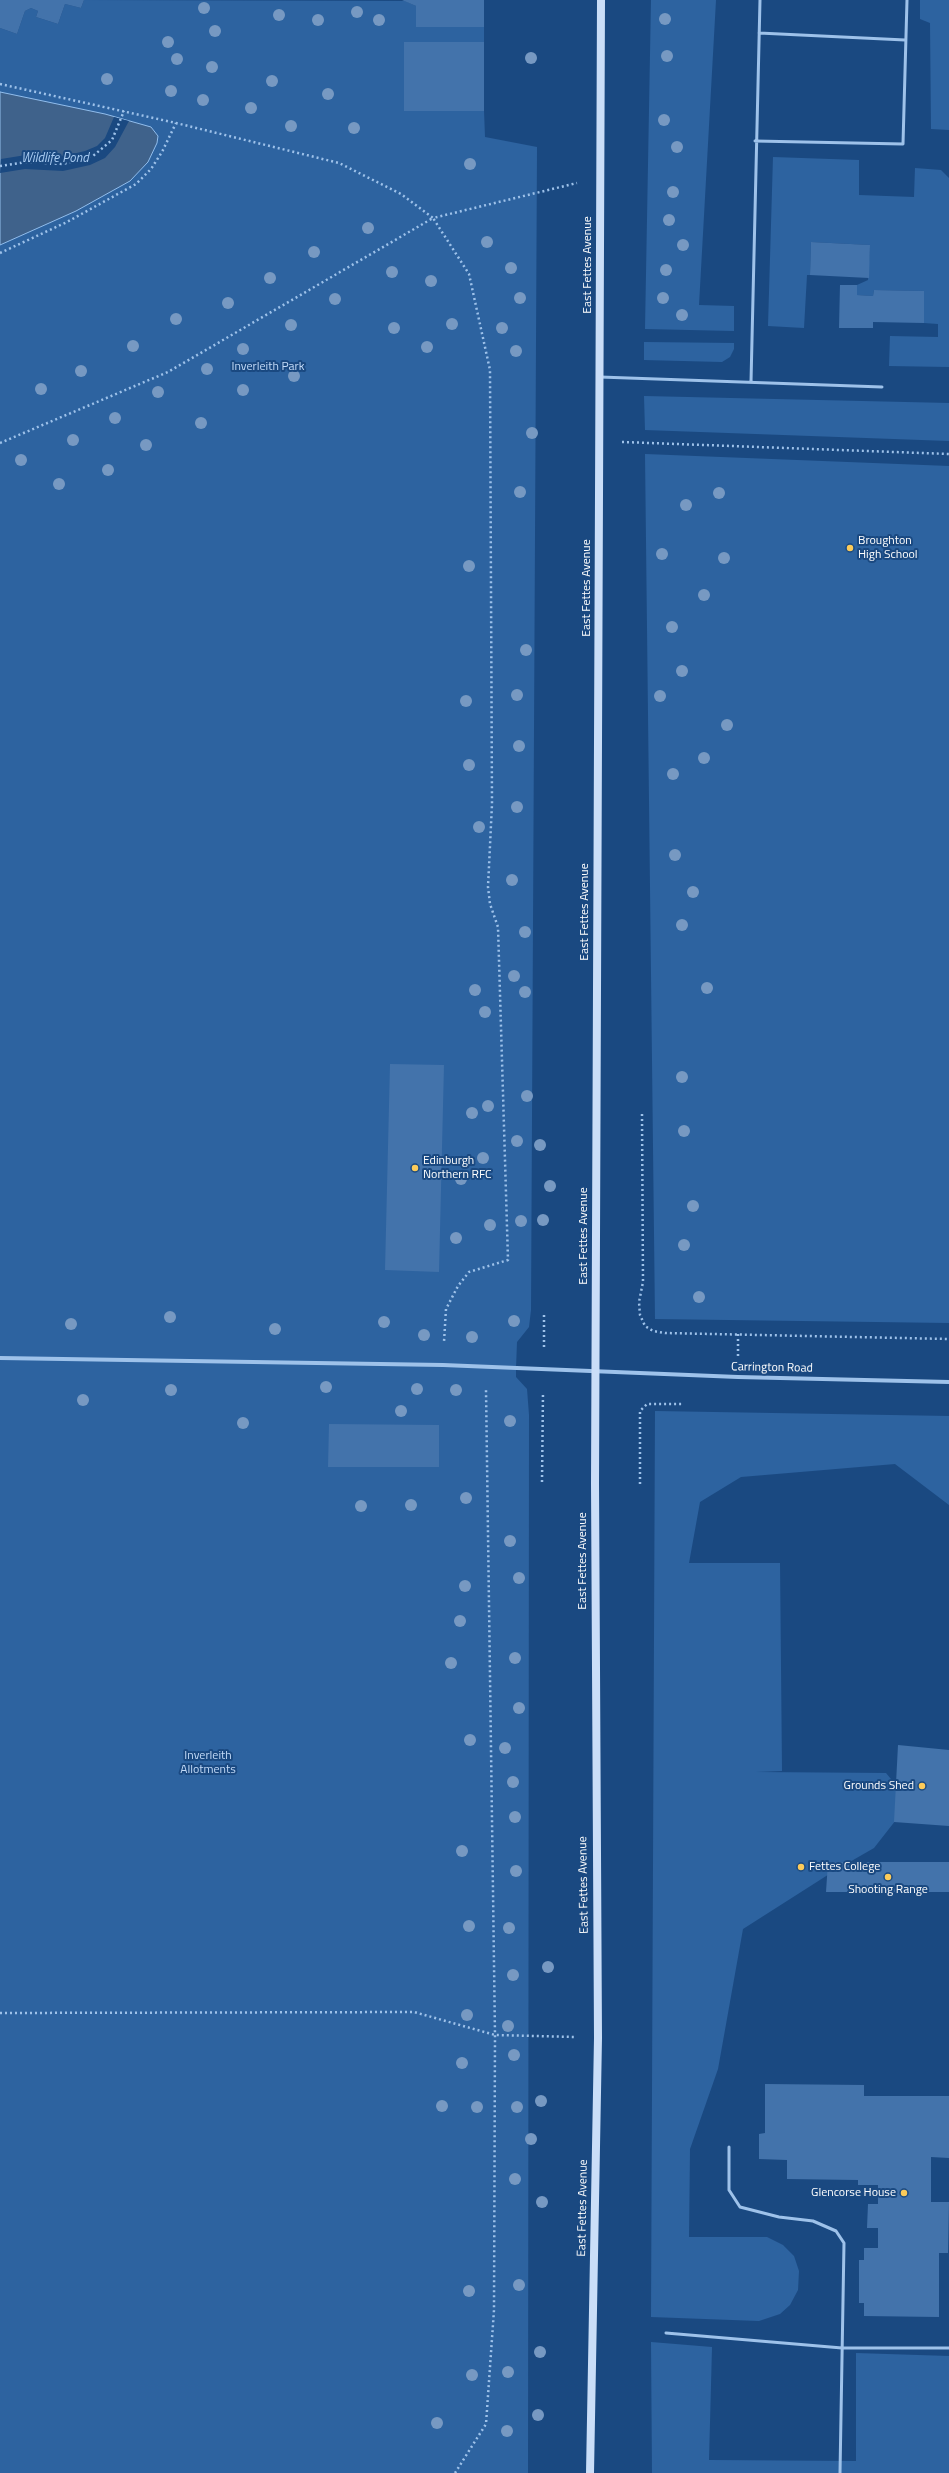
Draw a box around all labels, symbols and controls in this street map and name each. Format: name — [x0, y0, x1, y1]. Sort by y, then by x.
water label: Wildlife Pond — [21, 151, 89, 167]
street label: East Fettes Avenue — [581, 216, 595, 314]
park label: Inverleith Park — [232, 360, 304, 374]
place label: Broughton High School — [858, 534, 918, 562]
street label: East Fettes Avenue — [580, 539, 594, 637]
marker: Broughton High School — [845, 543, 855, 553]
street label: East Fettes Avenue — [578, 863, 592, 961]
place label: Edinburgh Northern RFC — [423, 1154, 492, 1182]
marker: Edinburgh Northern RFC — [410, 1163, 420, 1173]
street label: East Fettes Avenue — [577, 1187, 591, 1285]
street label: Carrington Road — [731, 1360, 813, 1376]
street label: East Fettes Avenue — [576, 1512, 590, 1610]
park label: Inverleith Allotments — [180, 1749, 236, 1777]
place label: Grounds Shed — [844, 1779, 914, 1793]
marker: Grounds Shed — [917, 1781, 927, 1791]
street label: East Fettes Avenue — [576, 1836, 592, 1934]
place label: Fettes College — [809, 1860, 880, 1874]
marker: Fettes College — [796, 1862, 806, 1872]
marker: Shooting Range — [883, 1872, 893, 1882]
place label: Shooting Range — [848, 1883, 928, 1897]
street label: East Fettes Avenue — [575, 2159, 591, 2257]
place label: Glencorse House — [811, 2186, 896, 2200]
marker: Glencorse House — [899, 2188, 909, 2198]

